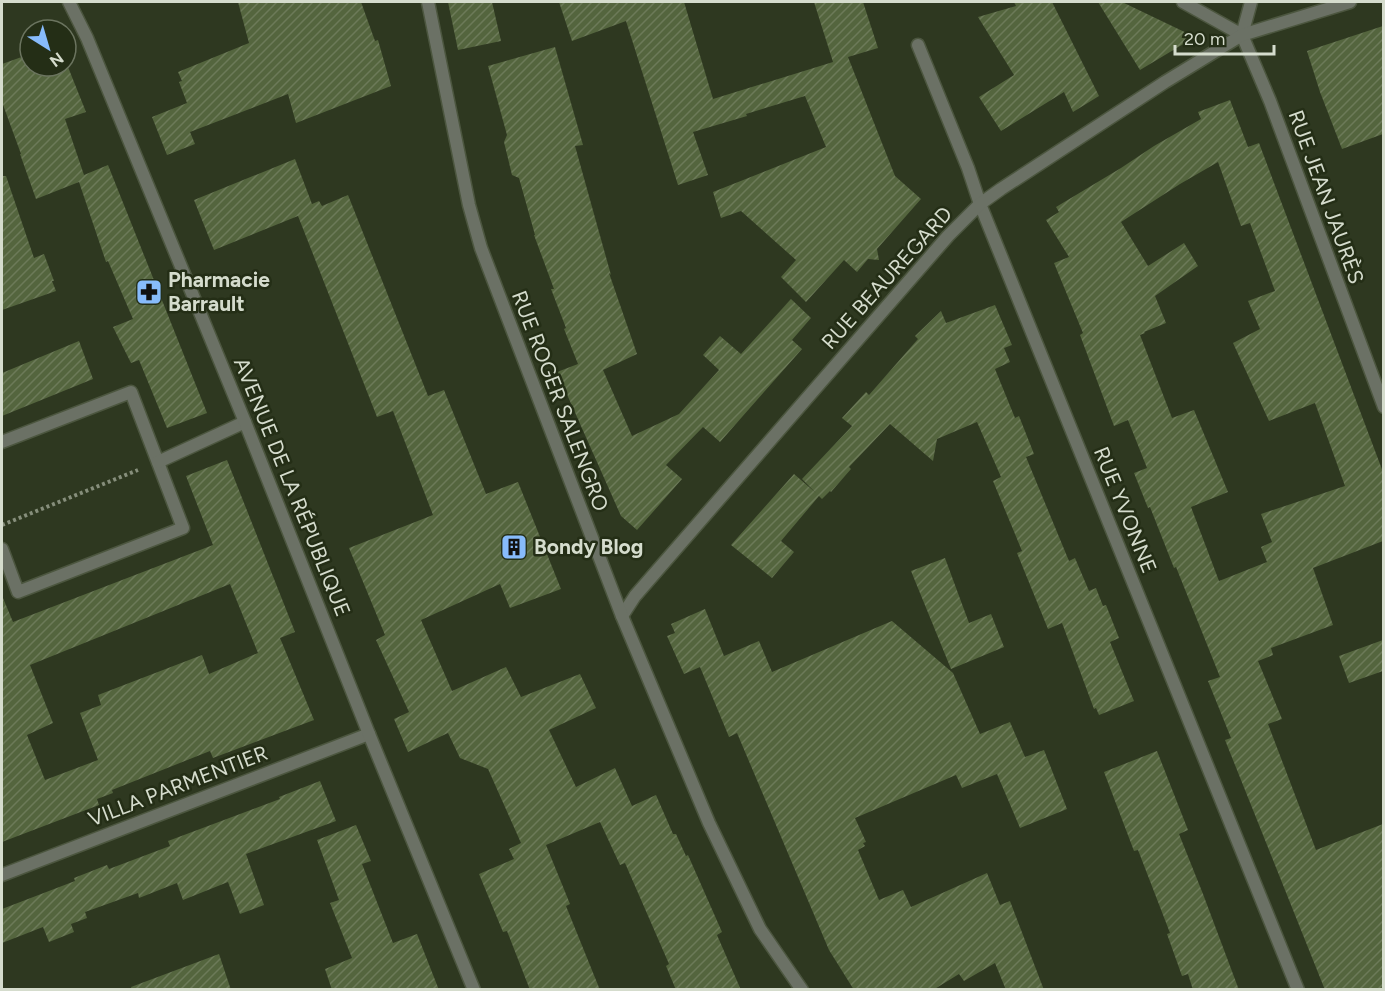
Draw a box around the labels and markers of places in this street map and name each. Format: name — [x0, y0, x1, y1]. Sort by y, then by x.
place label: Pharmacie Barrault — [168, 267, 270, 316]
pharmacy icon: Pharmacie Barrault — [134, 277, 164, 307]
building icon: Bondy Blog — [499, 532, 529, 562]
place label: Bondy Blog — [534, 534, 643, 559]

